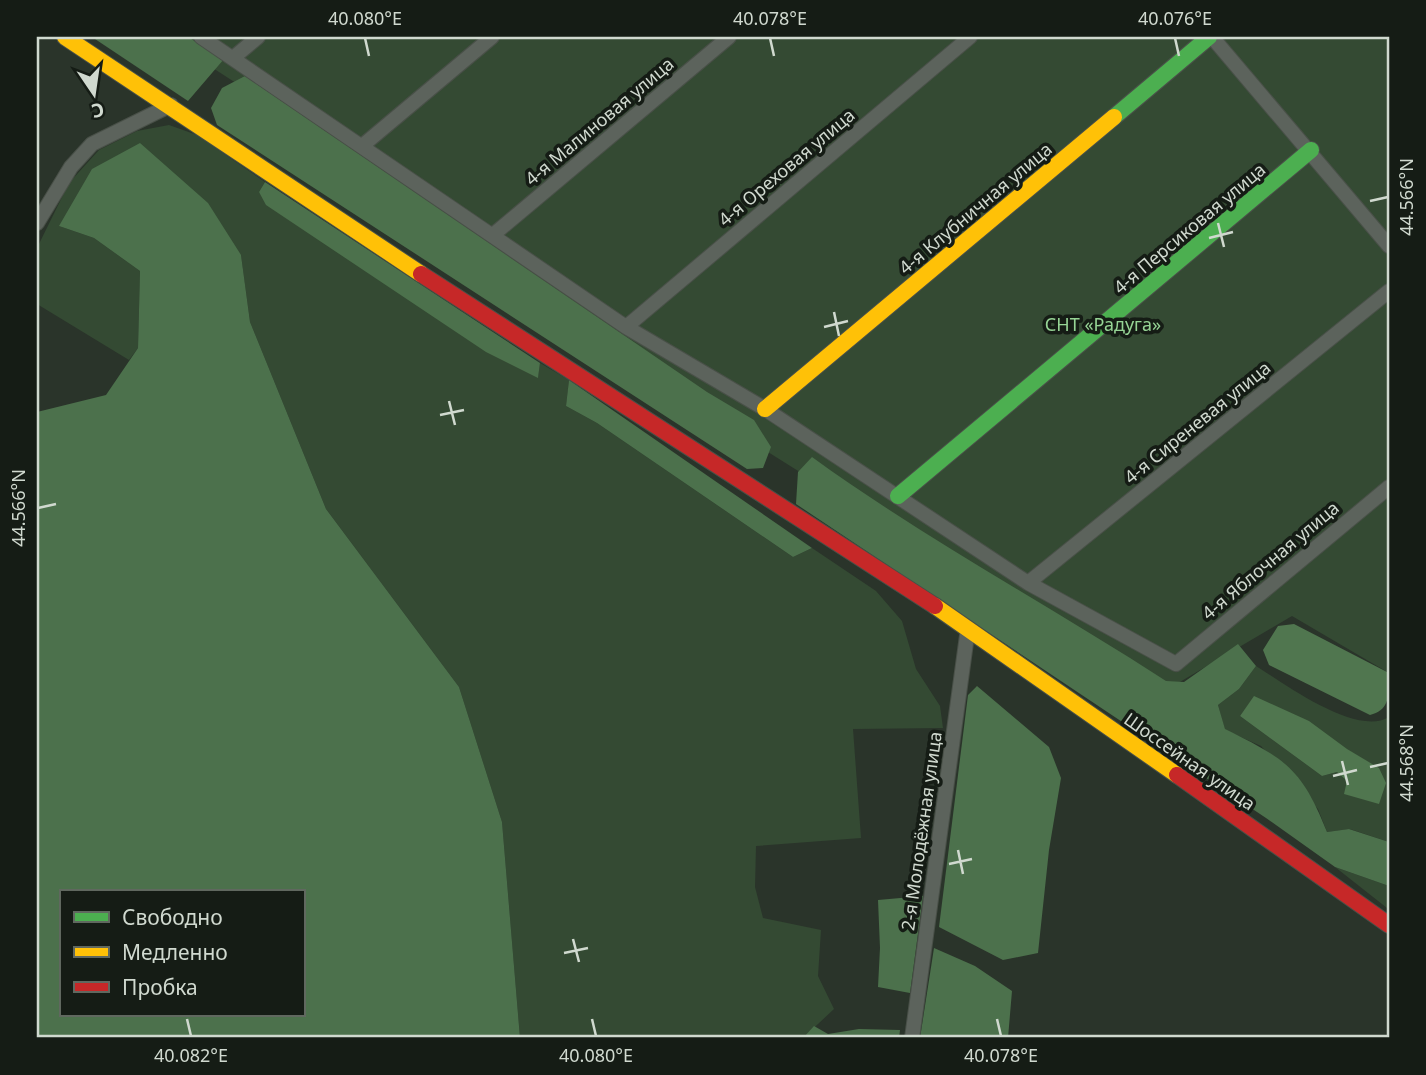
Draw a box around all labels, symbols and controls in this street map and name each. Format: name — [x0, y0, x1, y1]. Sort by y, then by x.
text: 40.080°E — [328, 6, 402, 30]
text: 40.078°E — [733, 6, 807, 30]
text: 40.076°E — [1138, 6, 1212, 30]
street label: 4-я Малиновая улица — [520, 52, 678, 190]
north arrow — [60, 60, 130, 130]
text: С — [89, 97, 107, 125]
street label: 4-я Ореховая улица — [713, 103, 859, 231]
street label: 4-я Клубничная улица — [893, 137, 1057, 279]
street label: 4-я Персиковая улица — [1108, 157, 1270, 299]
text: 44.566°N — [1394, 158, 1418, 236]
park label: СНТ «Радуга» — [1045, 312, 1161, 336]
street label: 4-я Сиреневая улица — [1119, 355, 1275, 489]
text: 44.566°N — [6, 469, 30, 547]
street label: 4-я Яблочная улица — [1196, 495, 1344, 625]
street label: Шоссейная улица — [1120, 707, 1260, 815]
text: 44.568°N — [1394, 724, 1418, 802]
street label: 2-я Молодёжная улица — [895, 730, 947, 932]
legend — [60, 890, 304, 1016]
text: Свободно — [122, 903, 223, 931]
text: Медленно — [122, 938, 228, 966]
text: Пробка — [122, 973, 198, 1001]
text: 40.082°E — [154, 1043, 228, 1067]
text: 40.080°E — [559, 1043, 633, 1067]
text: 40.078°E — [964, 1043, 1038, 1067]

